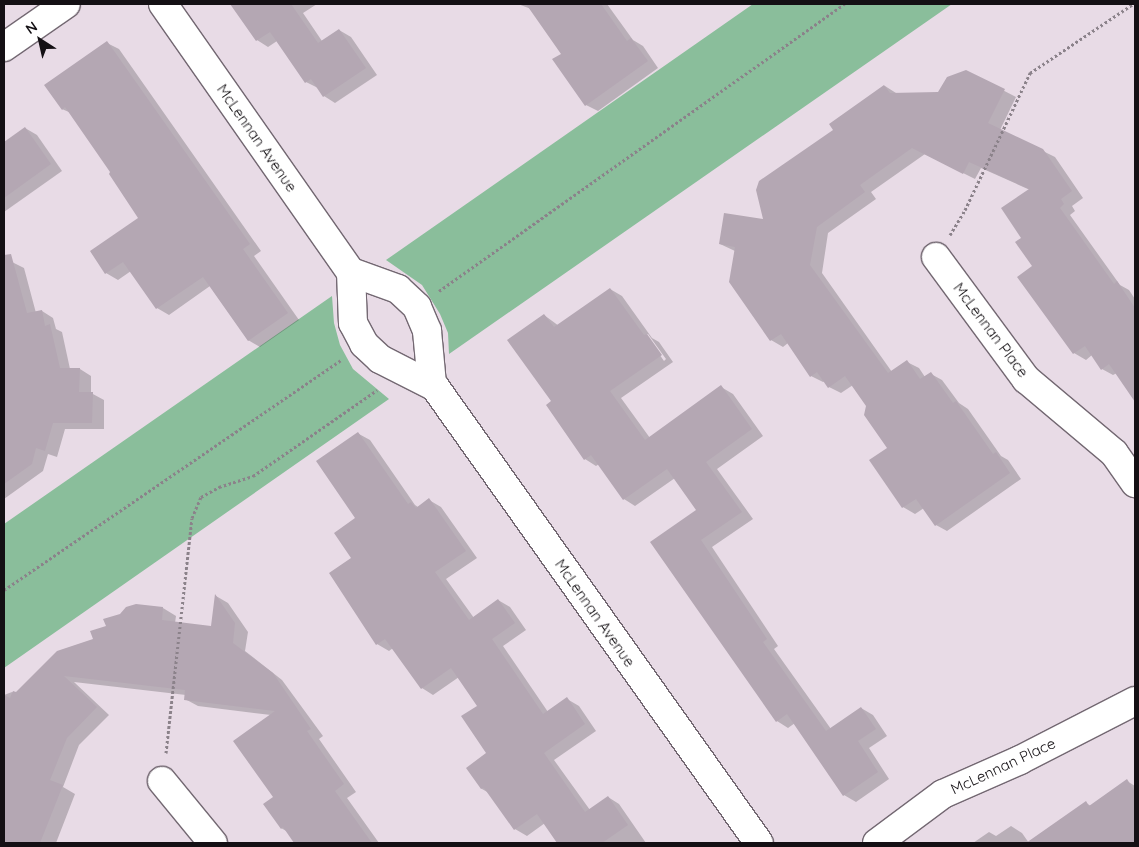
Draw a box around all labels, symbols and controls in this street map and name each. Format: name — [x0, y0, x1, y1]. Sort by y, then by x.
north arrow — [15, 15, 65, 65]
text: N — [22, 17, 41, 38]
street label: McLennan Avenue — [213, 81, 301, 195]
street label: McLennan Place — [950, 279, 1032, 381]
street label: McLennan Avenue — [551, 556, 639, 670]
street label: McLennan Place — [948, 734, 1058, 798]

